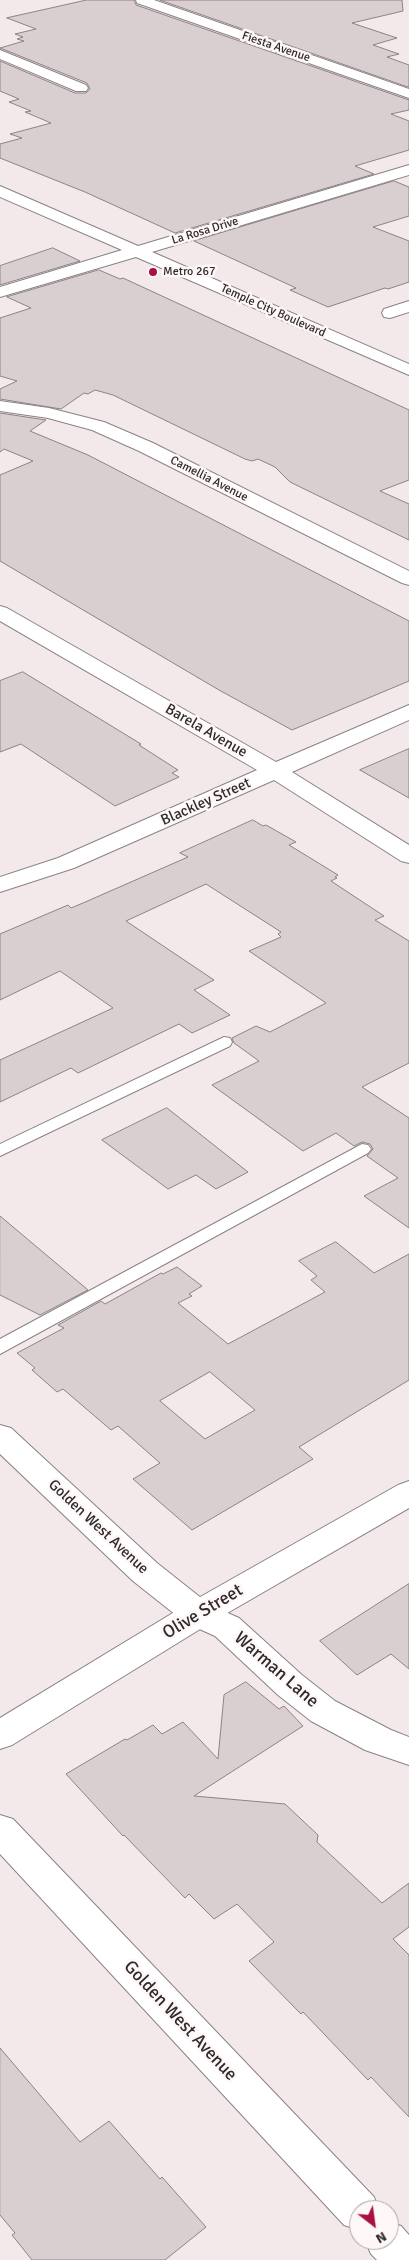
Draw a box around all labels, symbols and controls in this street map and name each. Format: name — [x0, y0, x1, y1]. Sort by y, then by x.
street label: Fiesta Avenue — [240, 29, 312, 65]
street label: La Rosa Drive — [170, 214, 240, 248]
place label: Metro 267 — [163, 265, 215, 279]
marker: Metro 267 — [147, 266, 159, 278]
street label: Temple City Boulevard — [218, 281, 328, 341]
street label: Camellia Avenue — [168, 453, 250, 505]
street label: Barela Avenue — [162, 700, 250, 762]
street label: Blackley Street — [158, 774, 254, 830]
street label: Golden West Avenue — [44, 1476, 152, 1578]
street label: Olive Street — [159, 1580, 247, 1644]
street label: Warman Lane — [229, 1627, 323, 1713]
street label: Golden West Avenue — [119, 1956, 241, 2086]
north arrow — [349, 2200, 399, 2250]
text: N — [373, 2228, 390, 2247]

